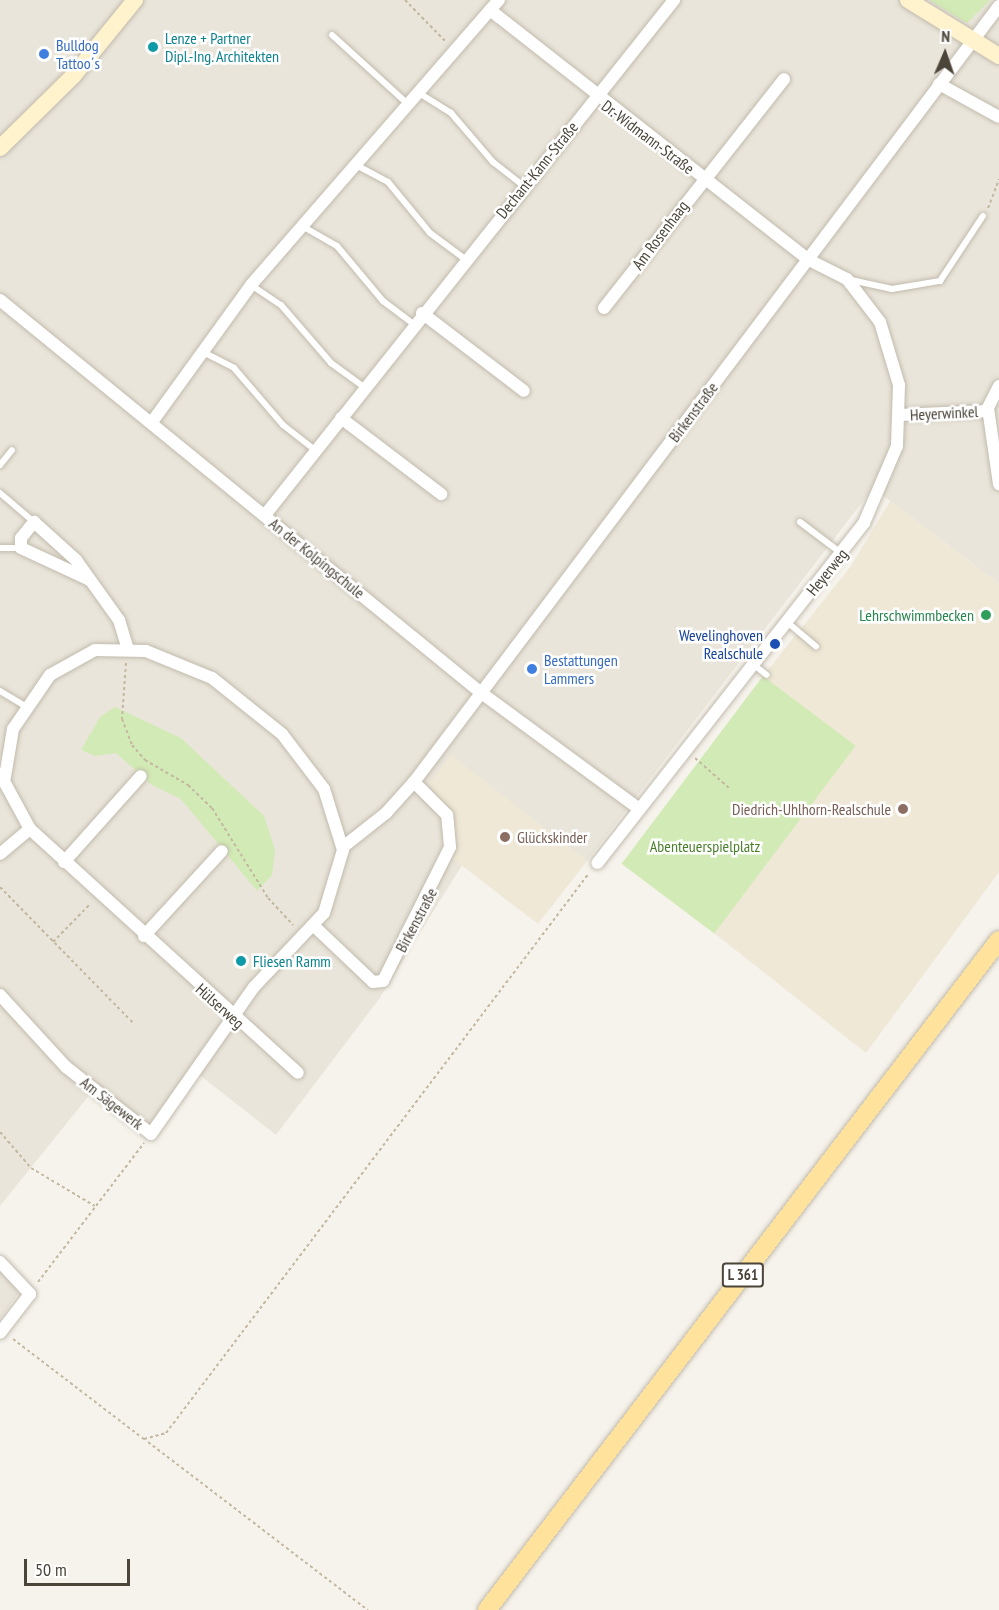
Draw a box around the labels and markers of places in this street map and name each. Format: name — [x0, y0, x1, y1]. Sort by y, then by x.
place label: Lenze + Partner Dipl.-Ing. Architekten — [165, 28, 281, 66]
place label: Bulldog Tattoo´s — [56, 35, 100, 73]
marker: Lenze + Partner Dipl.-Ing. Architekten — [146, 40, 160, 54]
marker: Bulldog Tattoo´s — [37, 47, 51, 61]
place label: Lehrschwimmbecken — [859, 605, 974, 625]
marker: Lehrschwimmbecken — [979, 608, 993, 622]
place label: Wevelinghoven Realschule — [679, 625, 763, 663]
marker: Wevelinghoven Realschule — [768, 637, 782, 651]
place label: Bestattungen Lammers — [544, 650, 618, 688]
marker: Bestattungen Lammers — [525, 662, 539, 676]
place label: Diedrich-Uhlhorn-Realschule — [732, 799, 891, 819]
marker: Diedrich-Uhlhorn-Realschule — [896, 802, 910, 816]
place label: Glückskinder — [517, 827, 587, 847]
marker: Glückskinder — [498, 830, 512, 844]
place label: Fliesen Ramm — [253, 951, 331, 971]
marker: Fliesen Ramm — [234, 954, 248, 968]

